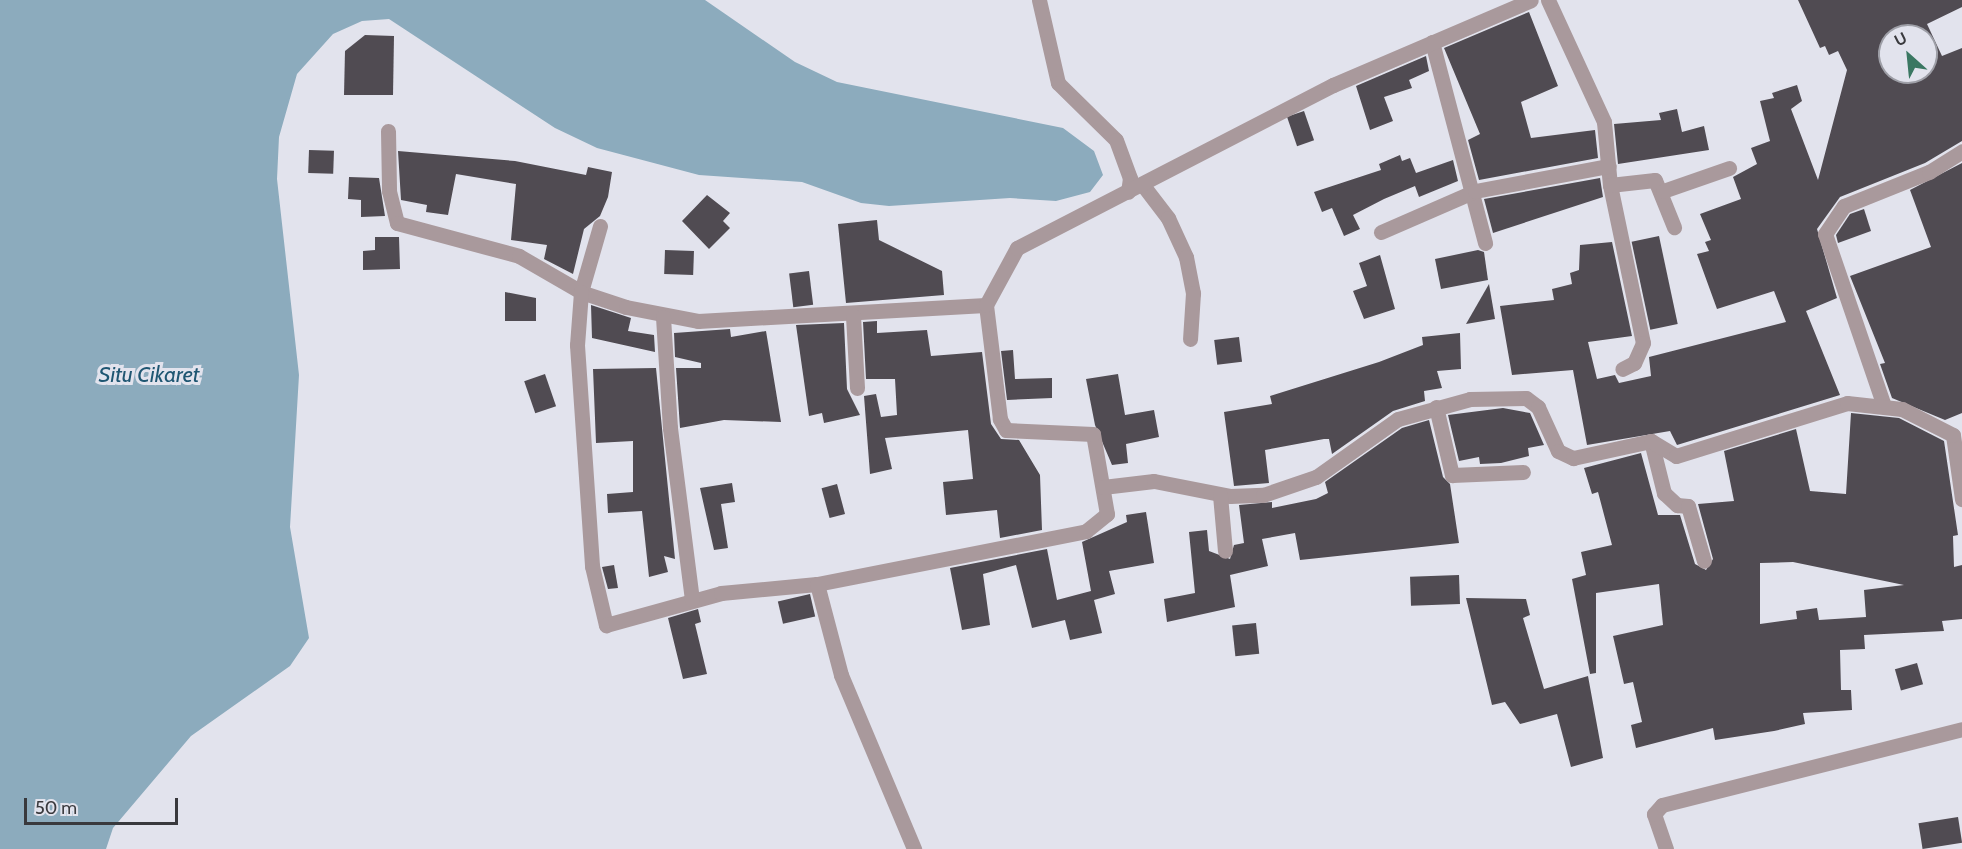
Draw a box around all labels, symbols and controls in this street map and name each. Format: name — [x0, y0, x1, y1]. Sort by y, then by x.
north arrow — [1878, 24, 1938, 84]
text: U — [1891, 28, 1910, 50]
water label: Situ Cikaret — [99, 362, 199, 388]
scale bar — [27, 786, 182, 824]
text: 50 m — [35, 797, 77, 819]

